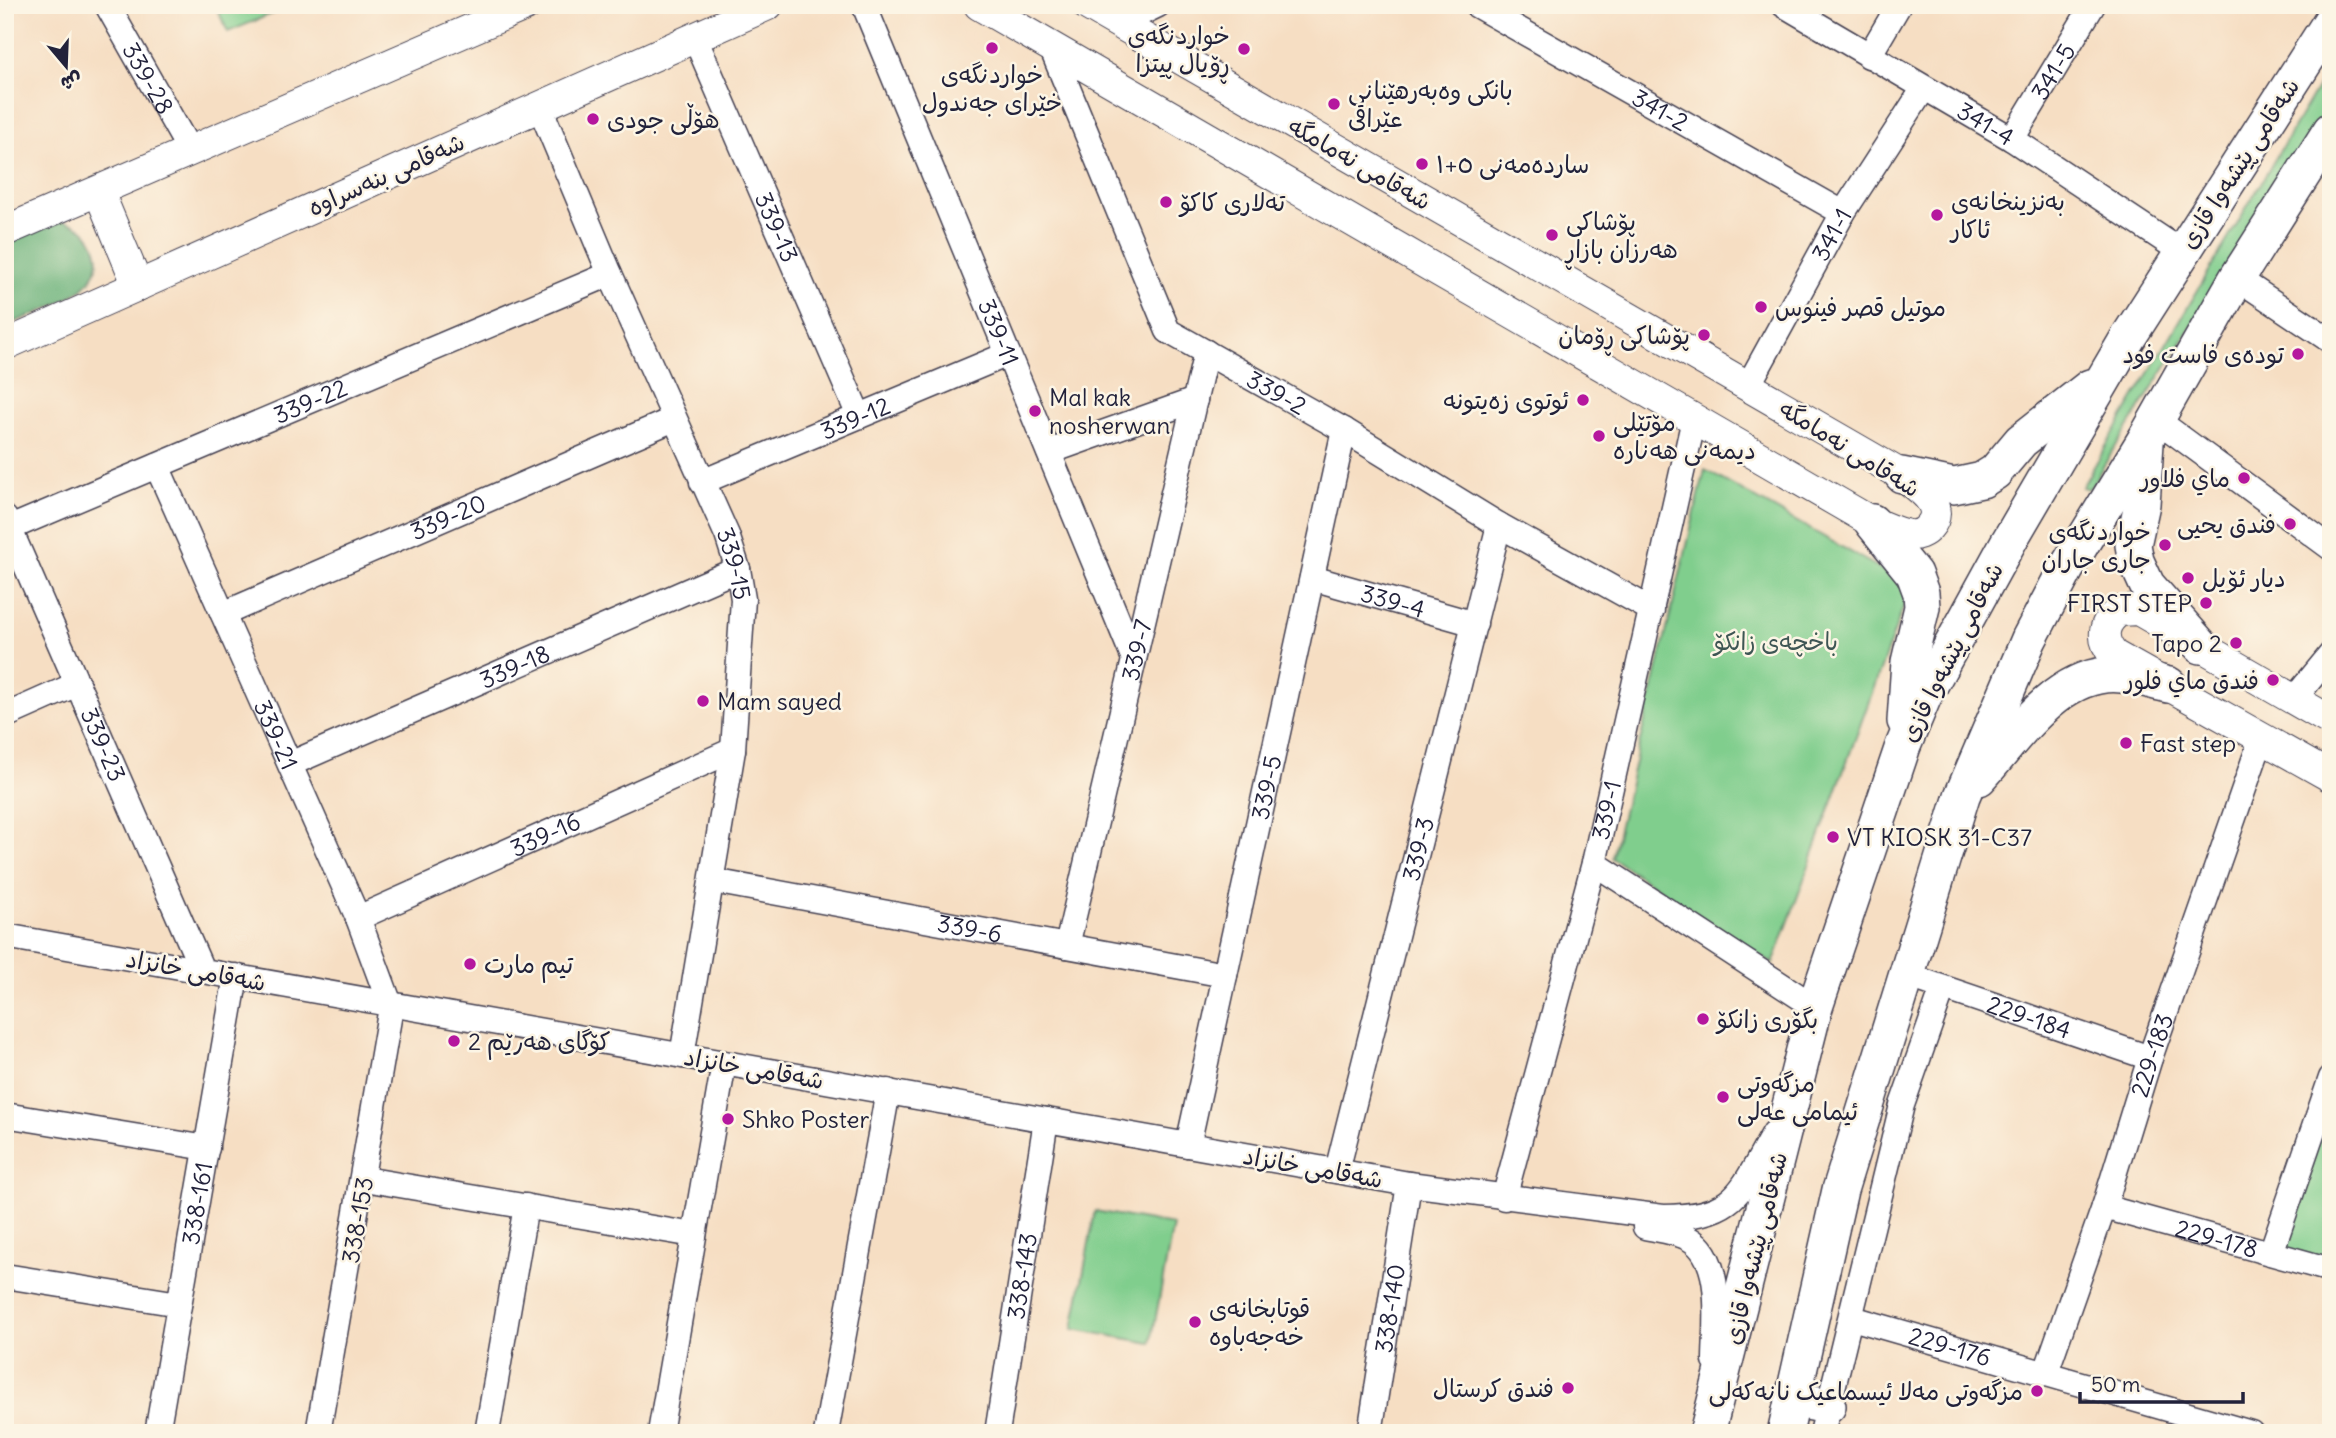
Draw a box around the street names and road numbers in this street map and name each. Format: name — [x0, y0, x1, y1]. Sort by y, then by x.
street label: 339-28 — [116, 37, 181, 119]
street label: 341-5 — [2024, 38, 2081, 105]
street label: شەقامی پێشەوا قازی — [2173, 72, 2306, 254]
street label: 341-2 — [1627, 82, 1694, 137]
street label: 341-4 — [1952, 95, 2020, 152]
street label: شەقامی نەمامگە — [1283, 110, 1437, 217]
street label: شەقامی بنەسراوە — [303, 126, 469, 223]
street label: 339-13 — [749, 187, 805, 267]
street label: 341-1 — [1805, 203, 1858, 266]
street label: 339-11 — [972, 294, 1026, 370]
street label: 339-2 — [1242, 363, 1312, 421]
street label: 339-22 — [269, 372, 352, 430]
street label: 339-12 — [816, 390, 895, 446]
street label: شەقامی نەمامگە — [1774, 393, 1926, 504]
street label: 339-20 — [405, 487, 490, 546]
street label: 339-15 — [710, 522, 758, 602]
street label: شەقامی پێشەوا قازی — [1893, 557, 2010, 747]
street label: 339-4 — [1357, 578, 1428, 624]
street label: 339-7 — [1115, 616, 1158, 684]
street label: 339-18 — [475, 638, 554, 695]
street label: 339-21 — [248, 695, 305, 774]
street label: 339-23 — [74, 703, 133, 786]
street label: 339-5 — [1244, 752, 1288, 822]
street label: 339-1 — [1585, 778, 1627, 843]
street label: 339-16 — [505, 805, 585, 863]
street label: 339-3 — [1395, 814, 1440, 884]
street label: 339-6 — [935, 907, 1004, 949]
street label: شەقامی خانزاد — [123, 943, 268, 998]
street label: 229-184 — [1983, 989, 2075, 1045]
street label: 229-183 — [2124, 1009, 2179, 1101]
street label: شەقامی خانزاد — [681, 1041, 826, 1096]
street label: شەقامی خانزاد — [1240, 1140, 1385, 1195]
street label: شەقامی پێشەوا قازی — [1717, 1149, 1794, 1348]
street label: 338-161 — [175, 1160, 219, 1247]
street label: 338-153 — [335, 1174, 379, 1266]
street label: 229-178 — [2172, 1213, 2261, 1264]
street label: 338-143 — [1000, 1230, 1043, 1321]
street label: 338-140 — [1368, 1262, 1411, 1355]
street label: 229-176 — [1905, 1320, 1995, 1372]

